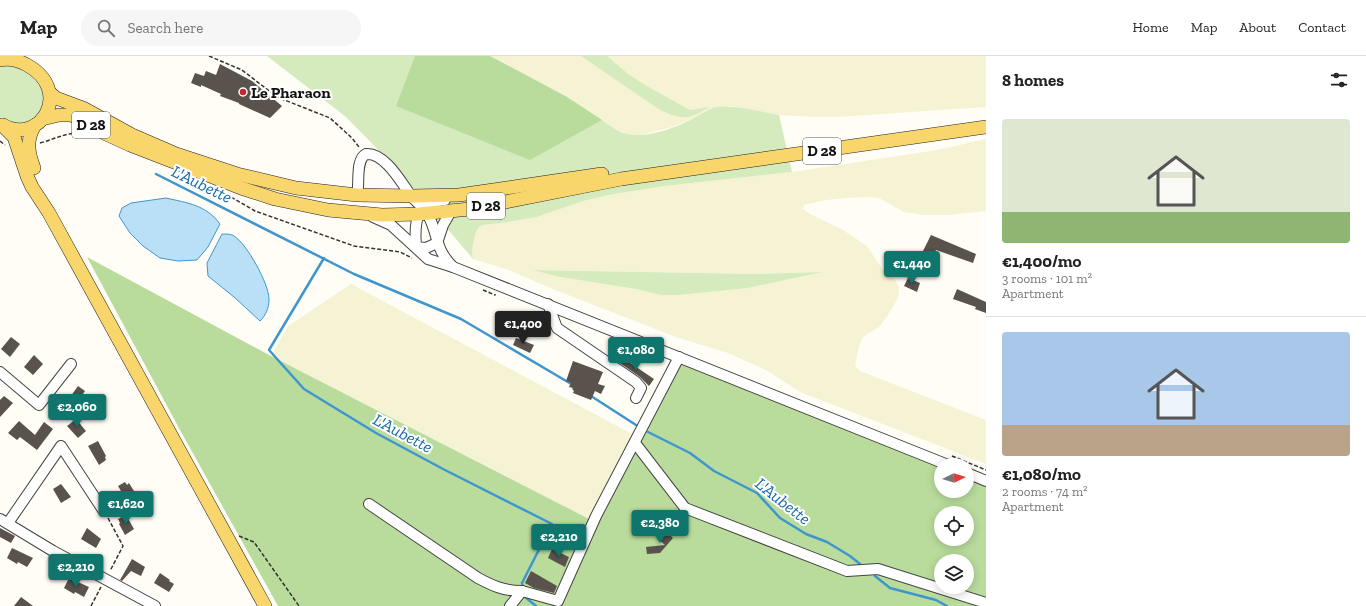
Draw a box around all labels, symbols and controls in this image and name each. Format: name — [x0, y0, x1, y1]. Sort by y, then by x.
search box — [81, 10, 361, 46]
text: Map — [20, 16, 57, 39]
icon: search — [95, 17, 117, 39]
text: Search here — [127, 19, 203, 37]
text: Home — [1133, 19, 1169, 36]
text: Map — [1191, 19, 1217, 36]
text: About — [1239, 19, 1276, 36]
text: Contact — [1298, 19, 1346, 36]
icon: filters — [1328, 69, 1350, 91]
text: 8 homes — [1002, 70, 1064, 90]
place label: Le Pharaon — [251, 83, 331, 102]
marker: Le Pharaon — [238, 87, 248, 97]
road number: D 28 — [72, 112, 110, 138]
road number: D 28 — [803, 138, 841, 164]
icon: home — [1140, 145, 1212, 217]
water label: L'Aubette — [169, 161, 235, 207]
road number: D 28 — [467, 193, 505, 219]
pin: €1,440 — [879, 251, 945, 285]
text: €1,400/mo — [1002, 251, 1082, 271]
text: €1,440 — [893, 256, 931, 271]
text: 3 rooms · 101 m² — [1002, 271, 1092, 286]
text: Apartment — [1002, 286, 1064, 301]
pin: €1,400 — [490, 311, 556, 345]
text: €1,400 — [504, 316, 542, 331]
pin: €1,080 — [603, 337, 669, 371]
text: €1,080 — [617, 342, 655, 357]
icon: home — [1140, 358, 1212, 430]
pin: €2,060 — [44, 394, 110, 428]
text: €2,060 — [57, 399, 97, 414]
water label: L'Aubette — [370, 409, 436, 457]
north arrow — [934, 458, 974, 498]
map controls — [934, 458, 974, 594]
text: €1,080/mo — [1002, 464, 1081, 484]
water label: L'Aubette — [751, 473, 815, 529]
text: 2 rooms · 74 m² — [1002, 484, 1088, 499]
pin: €1,620 — [93, 491, 159, 525]
text: €1,620 — [107, 496, 145, 511]
text: Apartment — [1002, 499, 1064, 514]
button: locate — [934, 506, 974, 546]
pin: €2,380 — [627, 510, 693, 544]
text: €2,380 — [641, 515, 680, 530]
pin: €2,210 — [526, 524, 592, 558]
text: €2,210 — [540, 529, 578, 544]
pin: €2,210 — [43, 554, 109, 588]
button: layers — [934, 554, 974, 594]
text: €2,210 — [57, 559, 95, 574]

